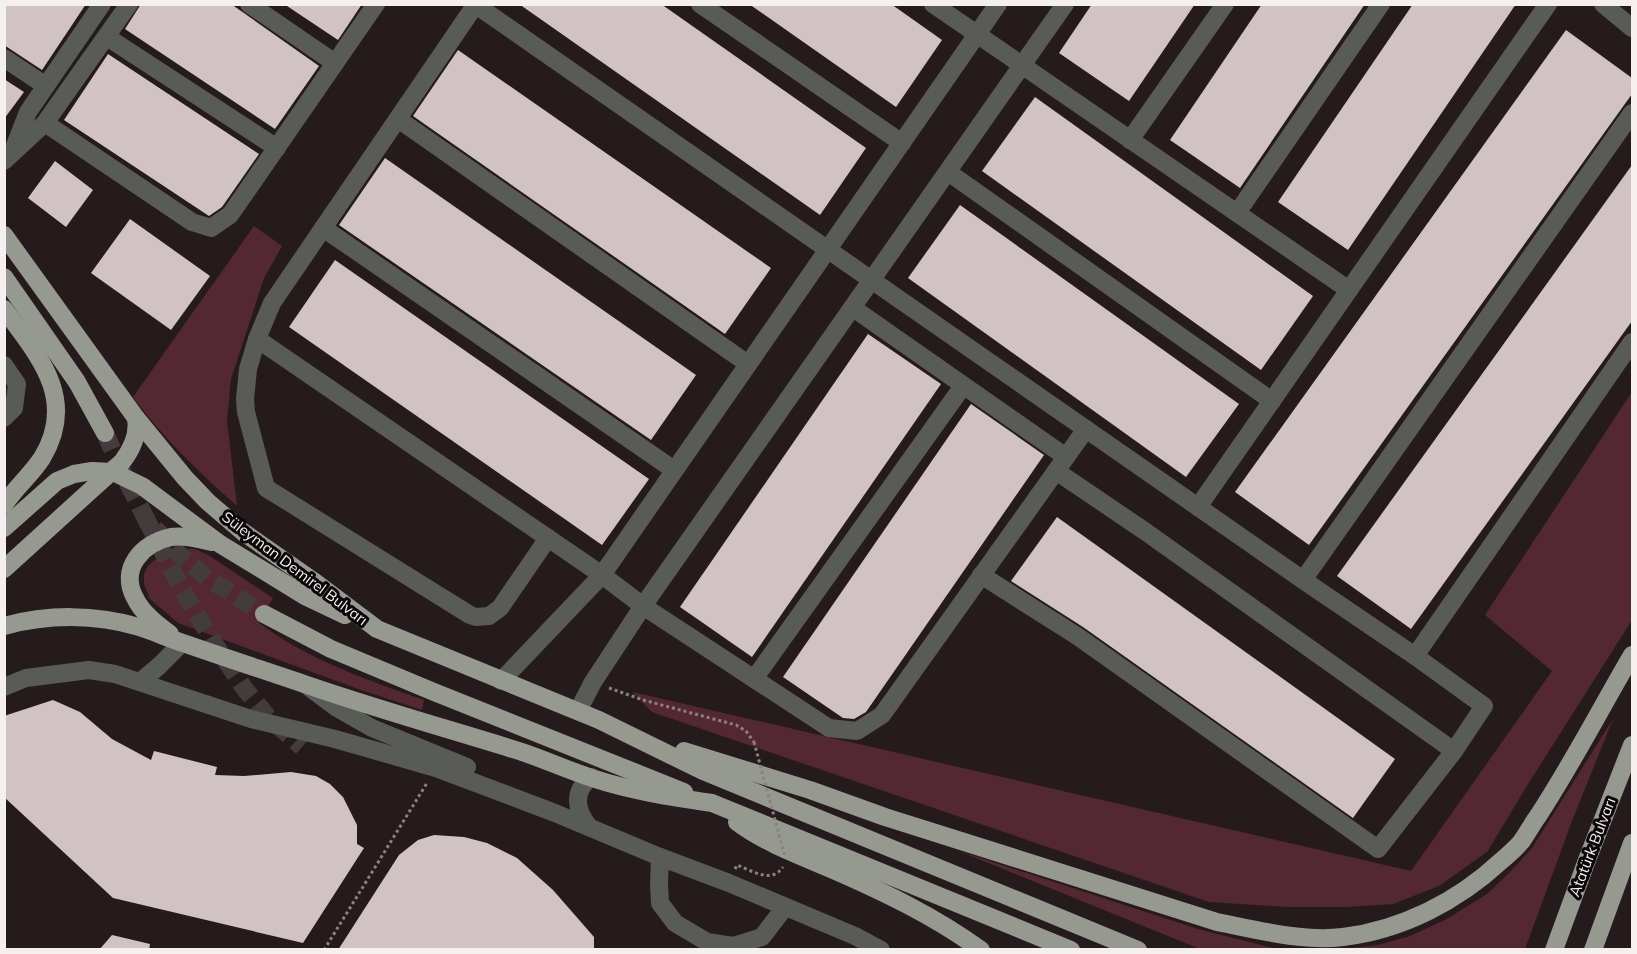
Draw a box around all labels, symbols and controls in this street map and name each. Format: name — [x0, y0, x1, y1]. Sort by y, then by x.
street label: Süleyman Demirel Bulvarı — [218, 507, 372, 629]
street label: Atatürk Bulvarı — [1564, 795, 1620, 899]

